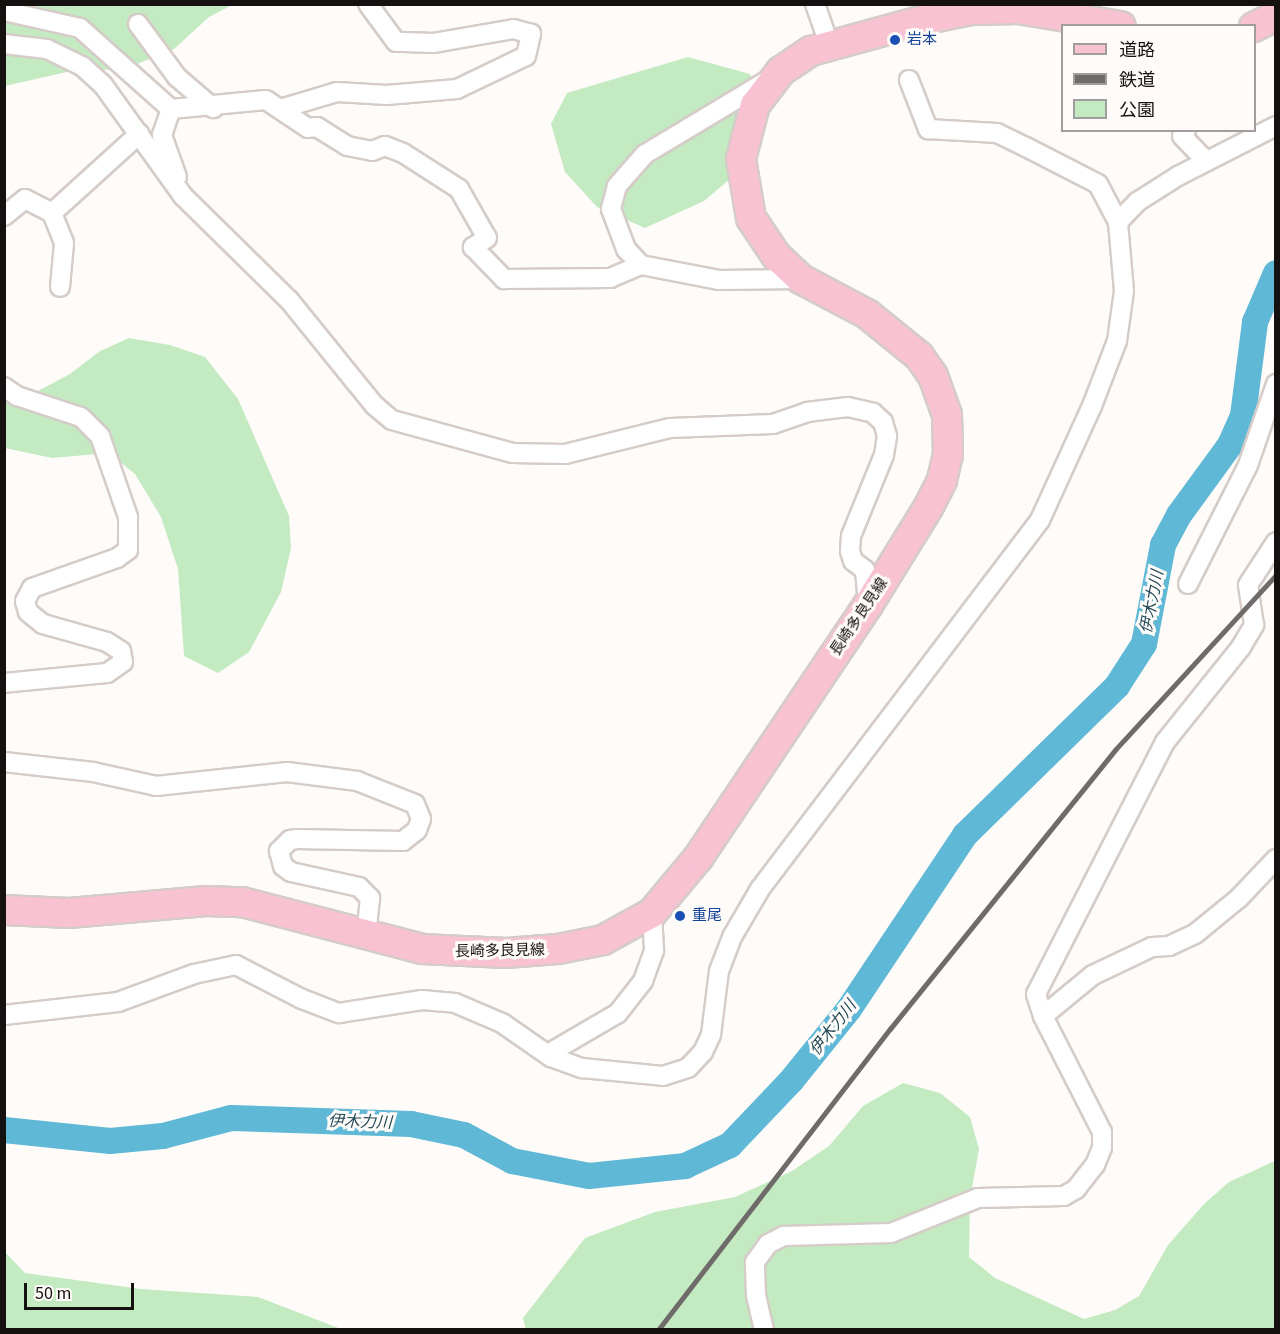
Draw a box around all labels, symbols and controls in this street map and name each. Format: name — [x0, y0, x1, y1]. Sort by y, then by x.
legend — [1061, 24, 1256, 132]
place label: 岩本 — [907, 31, 937, 49]
marker: 岩本 — [888, 33, 902, 47]
text: 道路 — [1119, 38, 1155, 63]
text: 鉄道 — [1119, 68, 1155, 93]
text: 公園 — [1119, 98, 1155, 123]
water label: 伊木力川 — [1136, 569, 1168, 635]
street label: 長崎多良見線 — [826, 575, 892, 659]
place label: 重尾 — [692, 907, 722, 925]
marker: 重尾 — [673, 909, 687, 923]
street label: 長崎多良見線 — [455, 941, 545, 961]
water label: 伊木力川 — [806, 997, 860, 1059]
water label: 伊木力川 — [328, 1111, 392, 1133]
scale bar — [27, 1271, 136, 1309]
text: 50 m — [35, 1281, 71, 1306]

